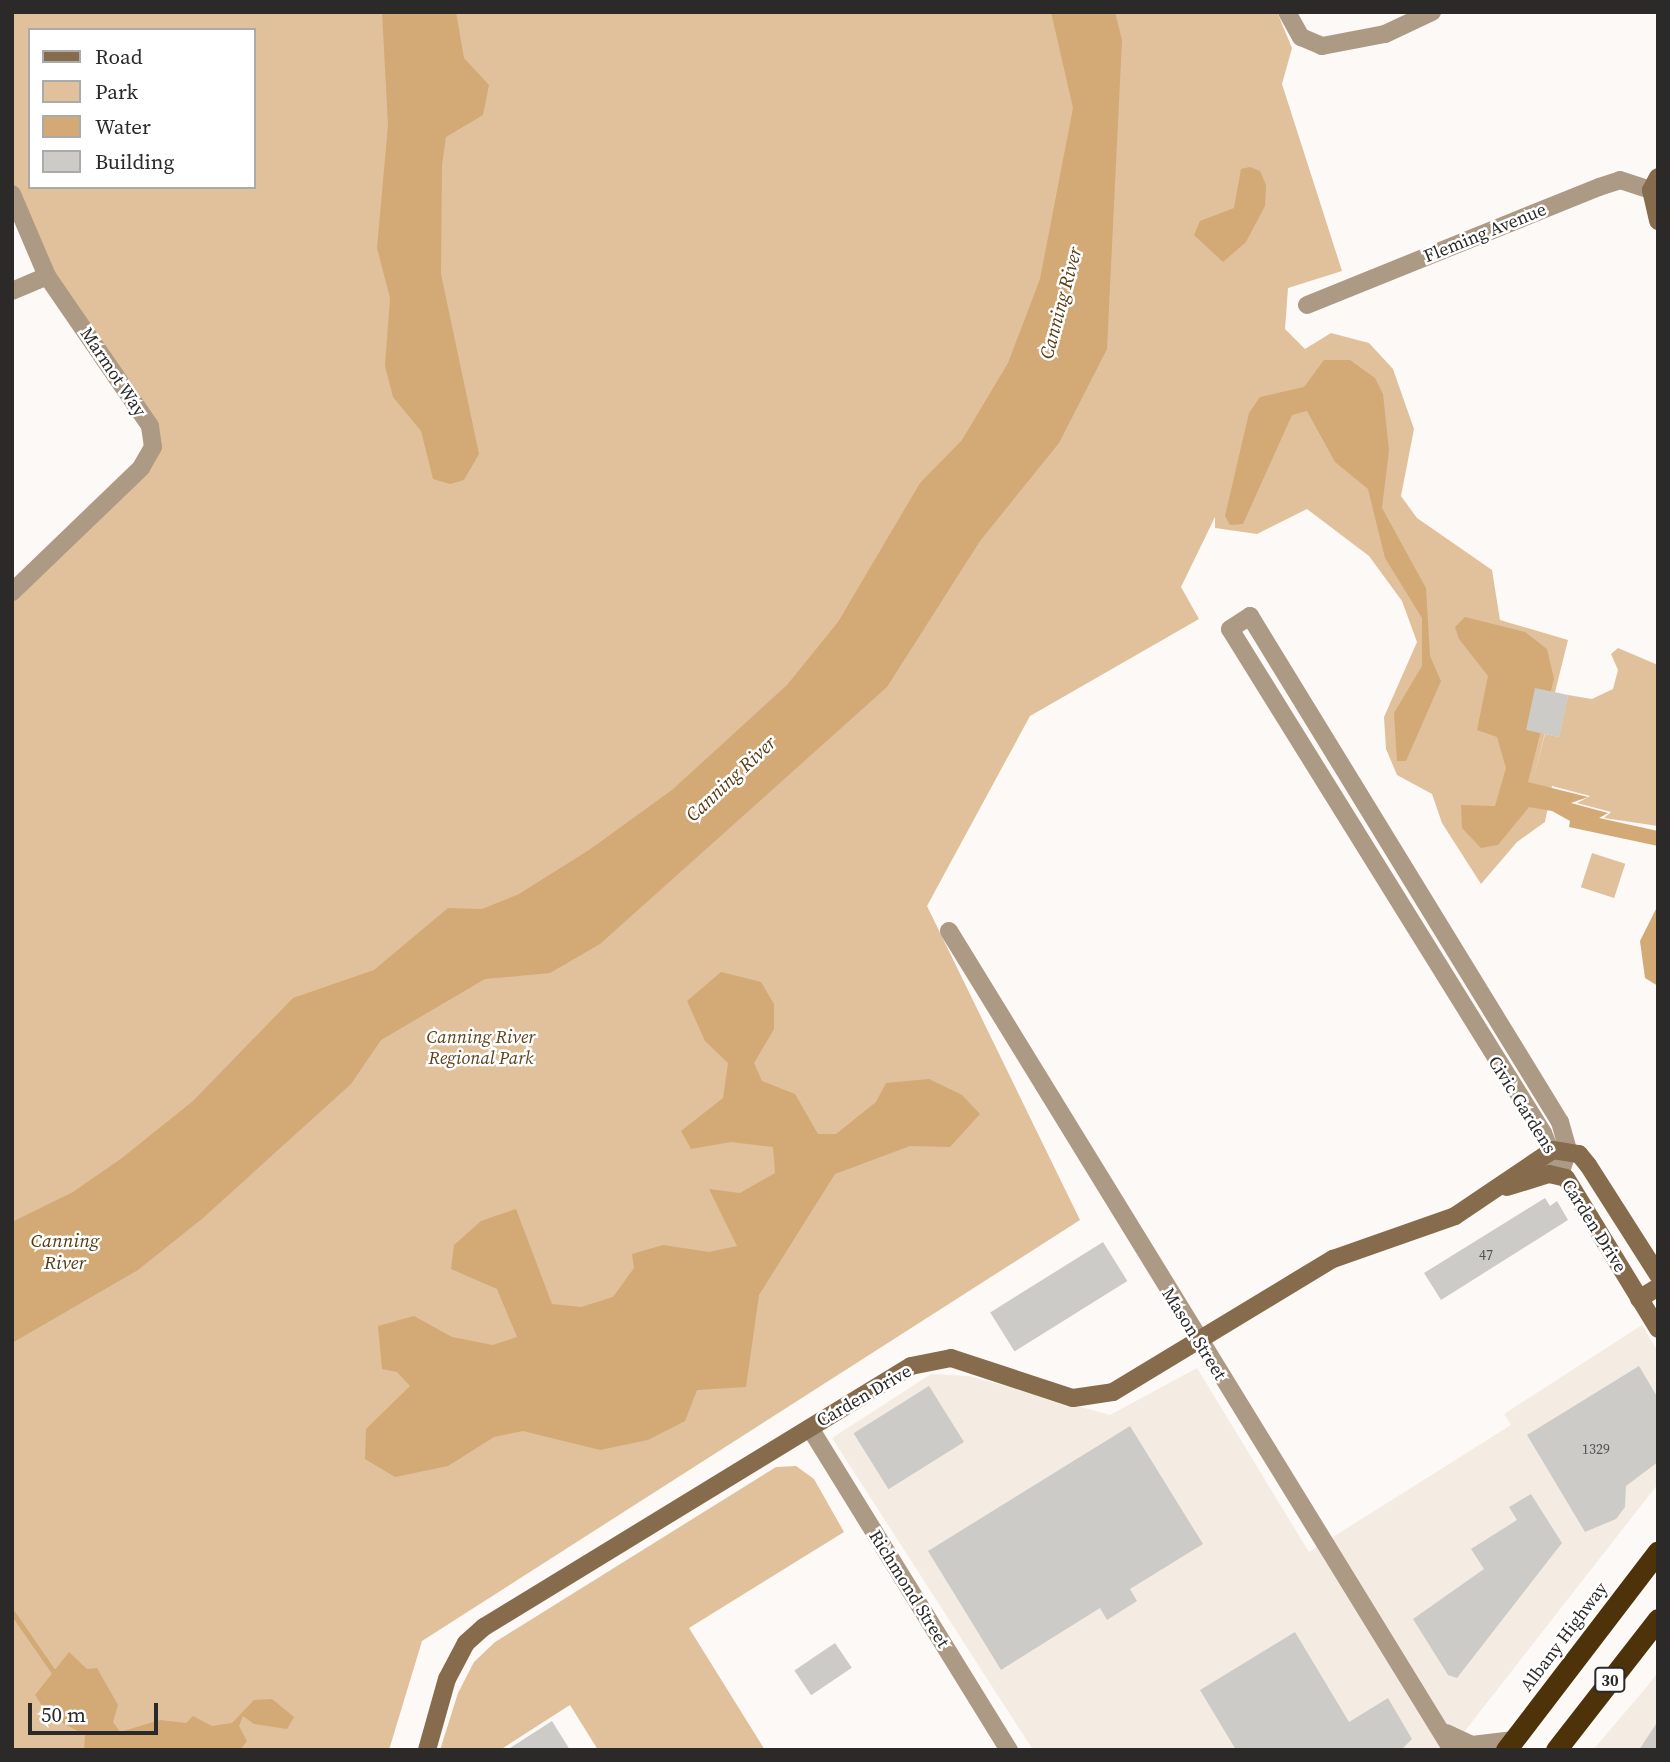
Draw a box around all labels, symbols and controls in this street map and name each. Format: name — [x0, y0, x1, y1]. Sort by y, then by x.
legend — [28, 28, 256, 189]
text: Road — [95, 42, 143, 71]
text: Park — [95, 77, 138, 106]
text: Water — [95, 112, 151, 141]
text: Building — [95, 147, 174, 176]
street label: Fleming Avenue — [1421, 199, 1549, 267]
water label: Canning River — [1035, 245, 1087, 361]
street label: Marmot Way — [75, 323, 151, 421]
water label: Canning River — [681, 731, 781, 827]
park label: Canning River Regional Park — [427, 1027, 535, 1070]
street label: Civic Gardens — [1483, 1052, 1561, 1158]
street label: Carden Drive — [1557, 1175, 1631, 1277]
water label: Canning River — [31, 1230, 99, 1274]
house number: 47 — [1479, 1247, 1493, 1263]
street label: Mason Street — [1157, 1284, 1231, 1384]
street label: Carden Drive — [813, 1360, 915, 1432]
house number: 1329 — [1582, 1441, 1610, 1457]
street label: Richmond Street — [864, 1526, 954, 1652]
street label: Albany Highway — [1516, 1578, 1612, 1696]
road number: 30 — [1594, 1668, 1626, 1692]
scale bar — [32, 1688, 161, 1732]
text: 50 m — [41, 1700, 86, 1729]

